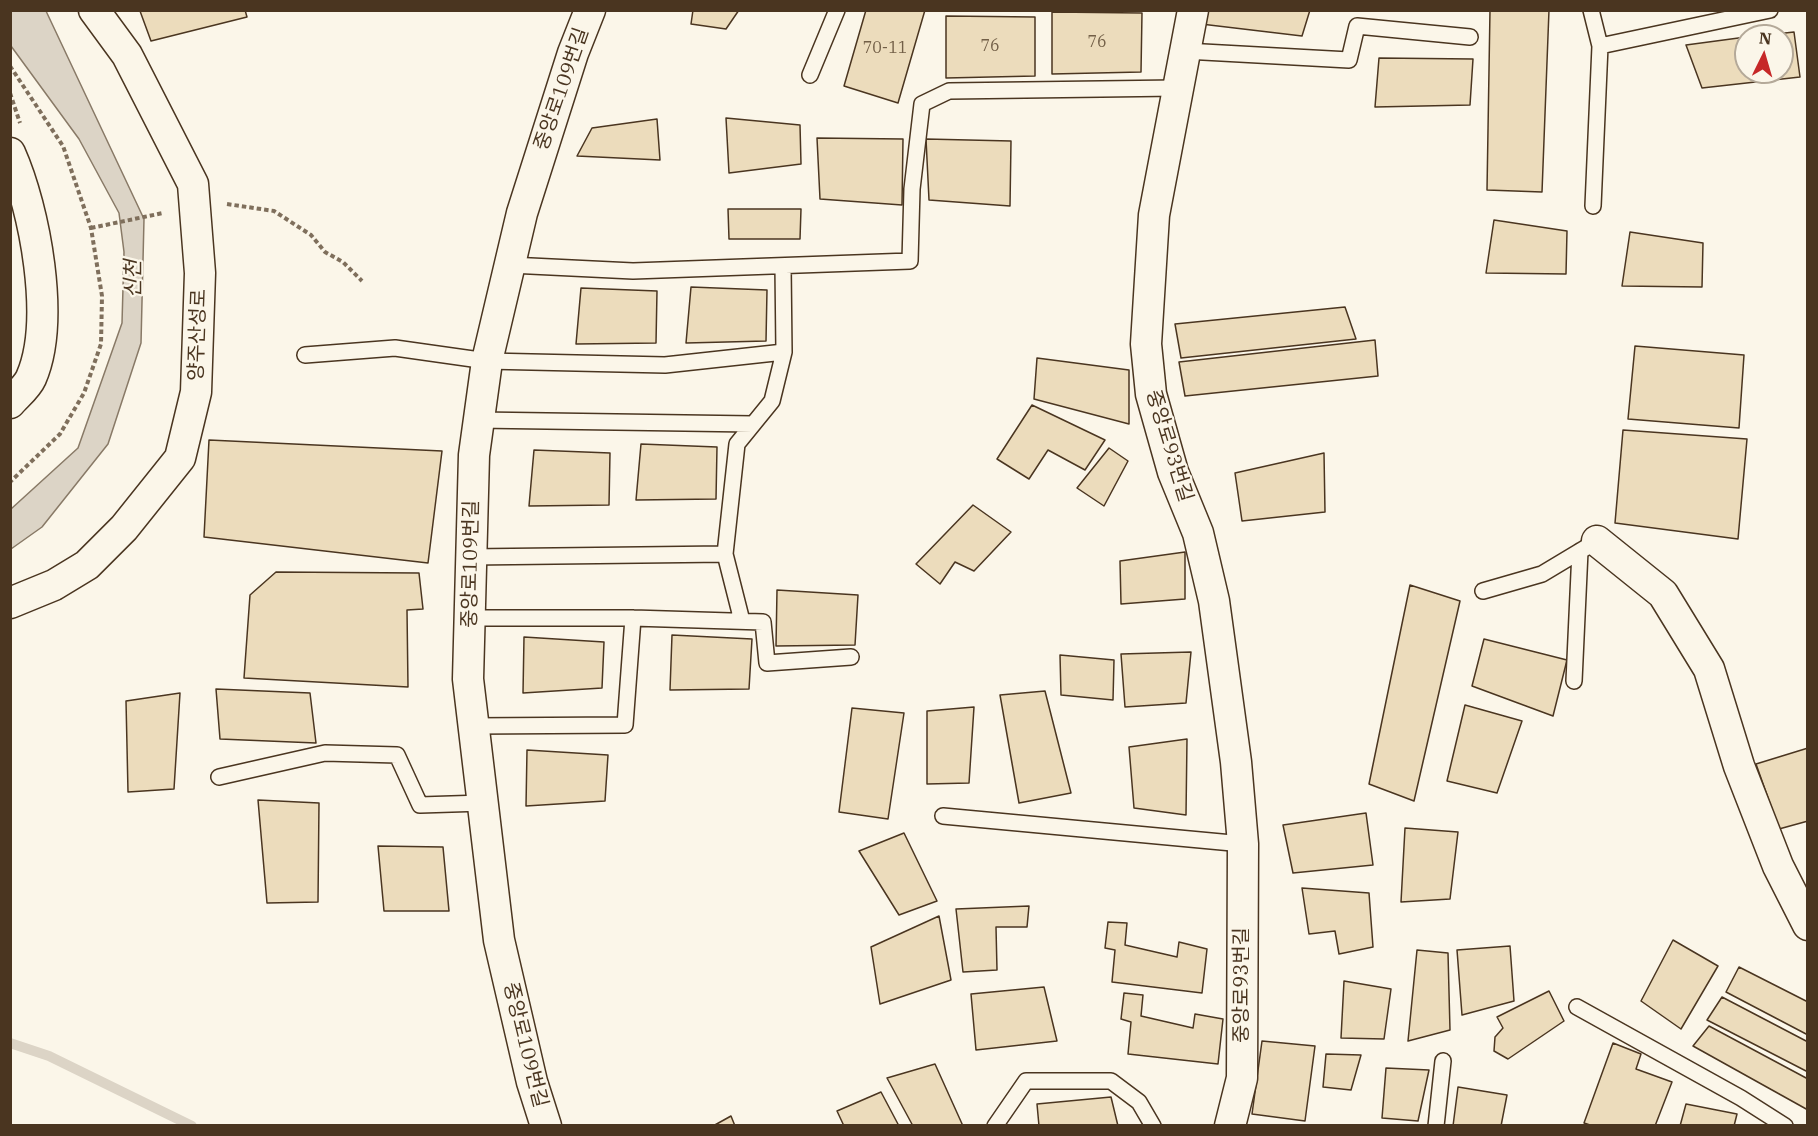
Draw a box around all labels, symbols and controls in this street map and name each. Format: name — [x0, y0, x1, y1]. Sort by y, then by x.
north arrow — [1734, 24, 1794, 84]
street label: 중앙로109번길 — [530, 25, 594, 153]
text: N — [1758, 28, 1773, 49]
house number: 76 — [1087, 32, 1107, 52]
house number: 76 — [980, 36, 1000, 56]
house number: 70-11 — [863, 38, 907, 58]
water label: 신천 — [121, 260, 147, 298]
street label: 양주산성로 — [184, 289, 212, 381]
street label: 중앙로93번길 — [1141, 387, 1197, 505]
street label: 중앙로109번길 — [458, 500, 484, 628]
street label: 중앙로93번길 — [1230, 927, 1254, 1043]
street label: 중앙로109번길 — [498, 980, 552, 1110]

